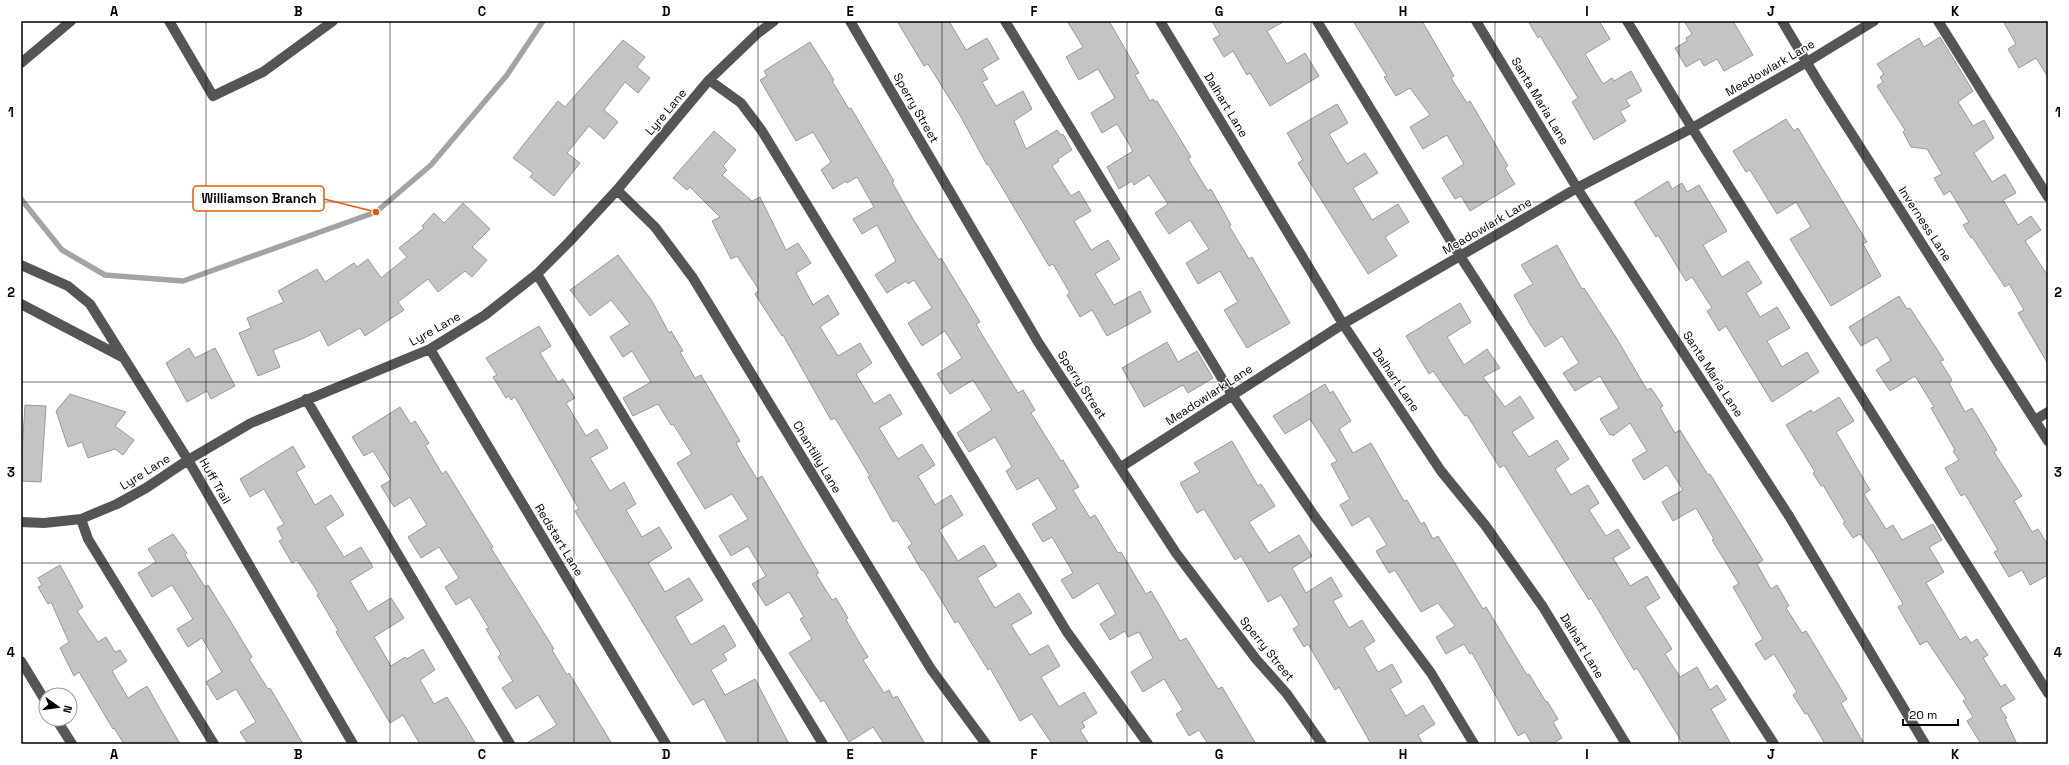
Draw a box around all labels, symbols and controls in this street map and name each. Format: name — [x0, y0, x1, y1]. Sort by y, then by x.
text: A — [110, 3, 119, 20]
text: B — [294, 3, 303, 20]
text: C — [478, 3, 486, 20]
text: D — [662, 3, 671, 20]
text: E — [846, 3, 854, 20]
text: F — [1031, 3, 1038, 20]
text: G — [1215, 3, 1223, 20]
text: H — [1399, 3, 1407, 20]
text: I — [1585, 3, 1589, 20]
text: J — [1767, 3, 1775, 20]
text: K — [1951, 3, 1960, 20]
street label: Meadowlark Lane — [1722, 36, 1818, 100]
street label: Santa Maria Lane — [1508, 54, 1572, 148]
street label: Sperry Street — [889, 70, 943, 146]
street label: Dalhart Lane — [1200, 70, 1252, 140]
street label: Lyre Lane — [642, 85, 690, 139]
text: 1 — [8, 104, 14, 121]
text: 1 — [2055, 104, 2061, 121]
street label: Inverness Lane — [1895, 184, 1955, 264]
callout: Williamson Branch — [193, 186, 324, 211]
text: Williamson Branch — [202, 190, 316, 207]
street label: Meadowlark Lane — [1439, 194, 1535, 258]
text: 2 — [7, 284, 15, 301]
text: 2 — [2054, 284, 2062, 301]
street label: Lyre Lane — [407, 308, 463, 350]
street label: Santa Maria Lane — [1679, 328, 1747, 420]
street label: Dalhart Lane — [1369, 345, 1423, 415]
street label: Sperry Street — [1054, 348, 1110, 422]
street label: Meadowlark Lane — [1162, 361, 1256, 429]
street label: Chantilly Lane — [789, 418, 845, 496]
street label: Lyre Lane — [117, 450, 173, 494]
street label: Huff Trail — [195, 455, 235, 507]
text: 3 — [7, 464, 15, 481]
text: 3 — [2054, 464, 2062, 481]
street label: Redstart Lane — [531, 501, 587, 579]
street label: Dalhart Lane — [1556, 611, 1608, 681]
street label: Sperry Street — [1236, 614, 1298, 684]
text: 4 — [7, 644, 15, 661]
text: 4 — [2054, 644, 2062, 661]
north arrow — [38, 687, 78, 727]
scale bar — [1903, 701, 1958, 727]
text: N — [60, 704, 75, 715]
text: 20 m — [1909, 707, 1937, 723]
text: A — [110, 746, 119, 763]
text: B — [294, 746, 303, 763]
text: C — [478, 746, 486, 763]
text: D — [662, 746, 671, 763]
text: E — [846, 746, 854, 763]
text: F — [1031, 746, 1038, 763]
text: G — [1215, 746, 1223, 763]
text: H — [1399, 746, 1407, 763]
text: I — [1585, 746, 1589, 763]
text: J — [1767, 746, 1775, 763]
text: K — [1951, 746, 1960, 763]

